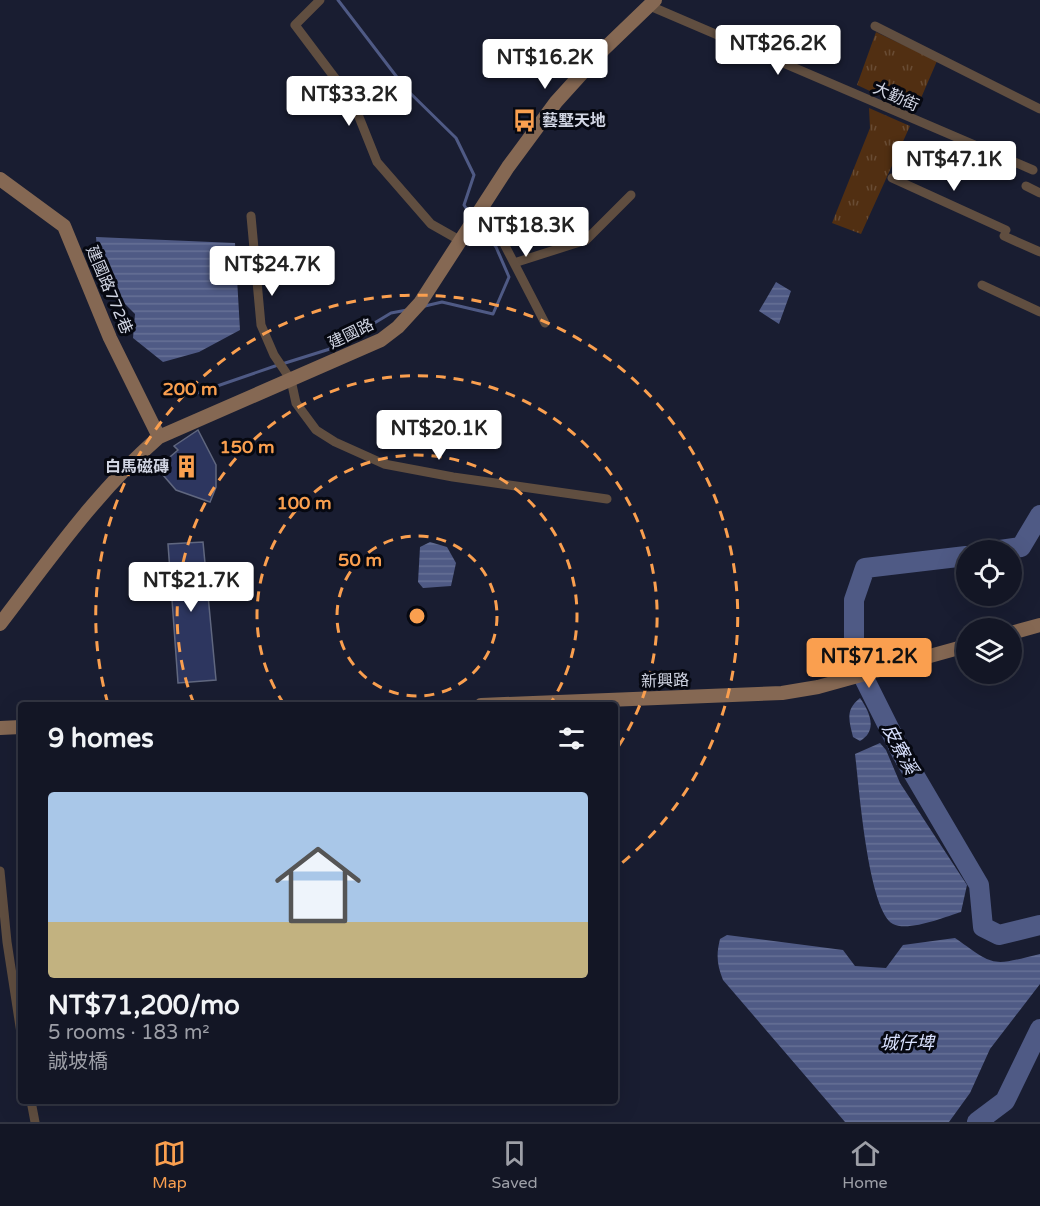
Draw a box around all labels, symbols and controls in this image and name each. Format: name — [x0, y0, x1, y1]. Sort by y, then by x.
pin: NT$26.2K — [716, 25, 840, 76]
text: NT$26.2K — [730, 32, 826, 56]
pin: NT$16.2K — [483, 39, 607, 90]
text: NT$16.2K — [497, 46, 593, 70]
pin: NT$33.2K — [287, 76, 411, 127]
street label: 大勤街 — [870, 78, 922, 116]
text: NT$33.2K — [301, 83, 397, 107]
bus stop icon: 藝墅天地 — [511, 108, 537, 134]
place label: 藝墅天地 — [542, 111, 606, 131]
pin: NT$47.1K — [892, 141, 1016, 192]
text: NT$47.1K — [906, 148, 1002, 172]
pin: NT$18.3K — [464, 207, 588, 258]
text: NT$18.3K — [478, 214, 574, 238]
street label: 建國路772巷 — [81, 243, 137, 337]
pin: NT$24.7K — [210, 246, 334, 297]
text: NT$24.7K — [224, 253, 320, 277]
street label: 建國路 — [325, 314, 377, 354]
text: 200 m — [162, 378, 218, 400]
pin: NT$20.1K — [377, 410, 501, 461]
text: NT$20.1K — [391, 417, 487, 441]
text: 150 m — [219, 436, 275, 458]
building icon: 白馬磁磚 — [174, 454, 200, 480]
place label: 白馬磁磚 — [105, 457, 169, 477]
text: 100 m — [276, 492, 332, 514]
map controls — [956, 540, 1022, 684]
button: locate — [956, 540, 1022, 606]
text: 50 m — [338, 549, 382, 571]
pin: NT$21.7K — [129, 562, 253, 613]
text: NT$21.7K — [143, 569, 239, 593]
centre of rings — [407, 606, 427, 626]
button: layers — [956, 618, 1022, 684]
pin: NT$71.2K — [807, 638, 931, 689]
text: NT$71.2K — [821, 645, 917, 669]
street label: 新興路 — [641, 670, 689, 692]
water label: 皮寮溪 — [878, 720, 924, 781]
icon: filters — [555, 722, 588, 755]
text: 9 homes — [48, 723, 154, 754]
icon: home — [264, 831, 372, 939]
text: NT$71,200/mo — [48, 990, 240, 1021]
text: 5 rooms · 183 m² — [48, 1021, 210, 1045]
water label: 城仔埤 — [880, 1032, 936, 1054]
text: 誠坡橋 — [48, 1050, 108, 1074]
tab: Map — [152, 1137, 187, 1193]
tab: Saved — [491, 1137, 538, 1193]
tab: Home — [842, 1137, 888, 1193]

